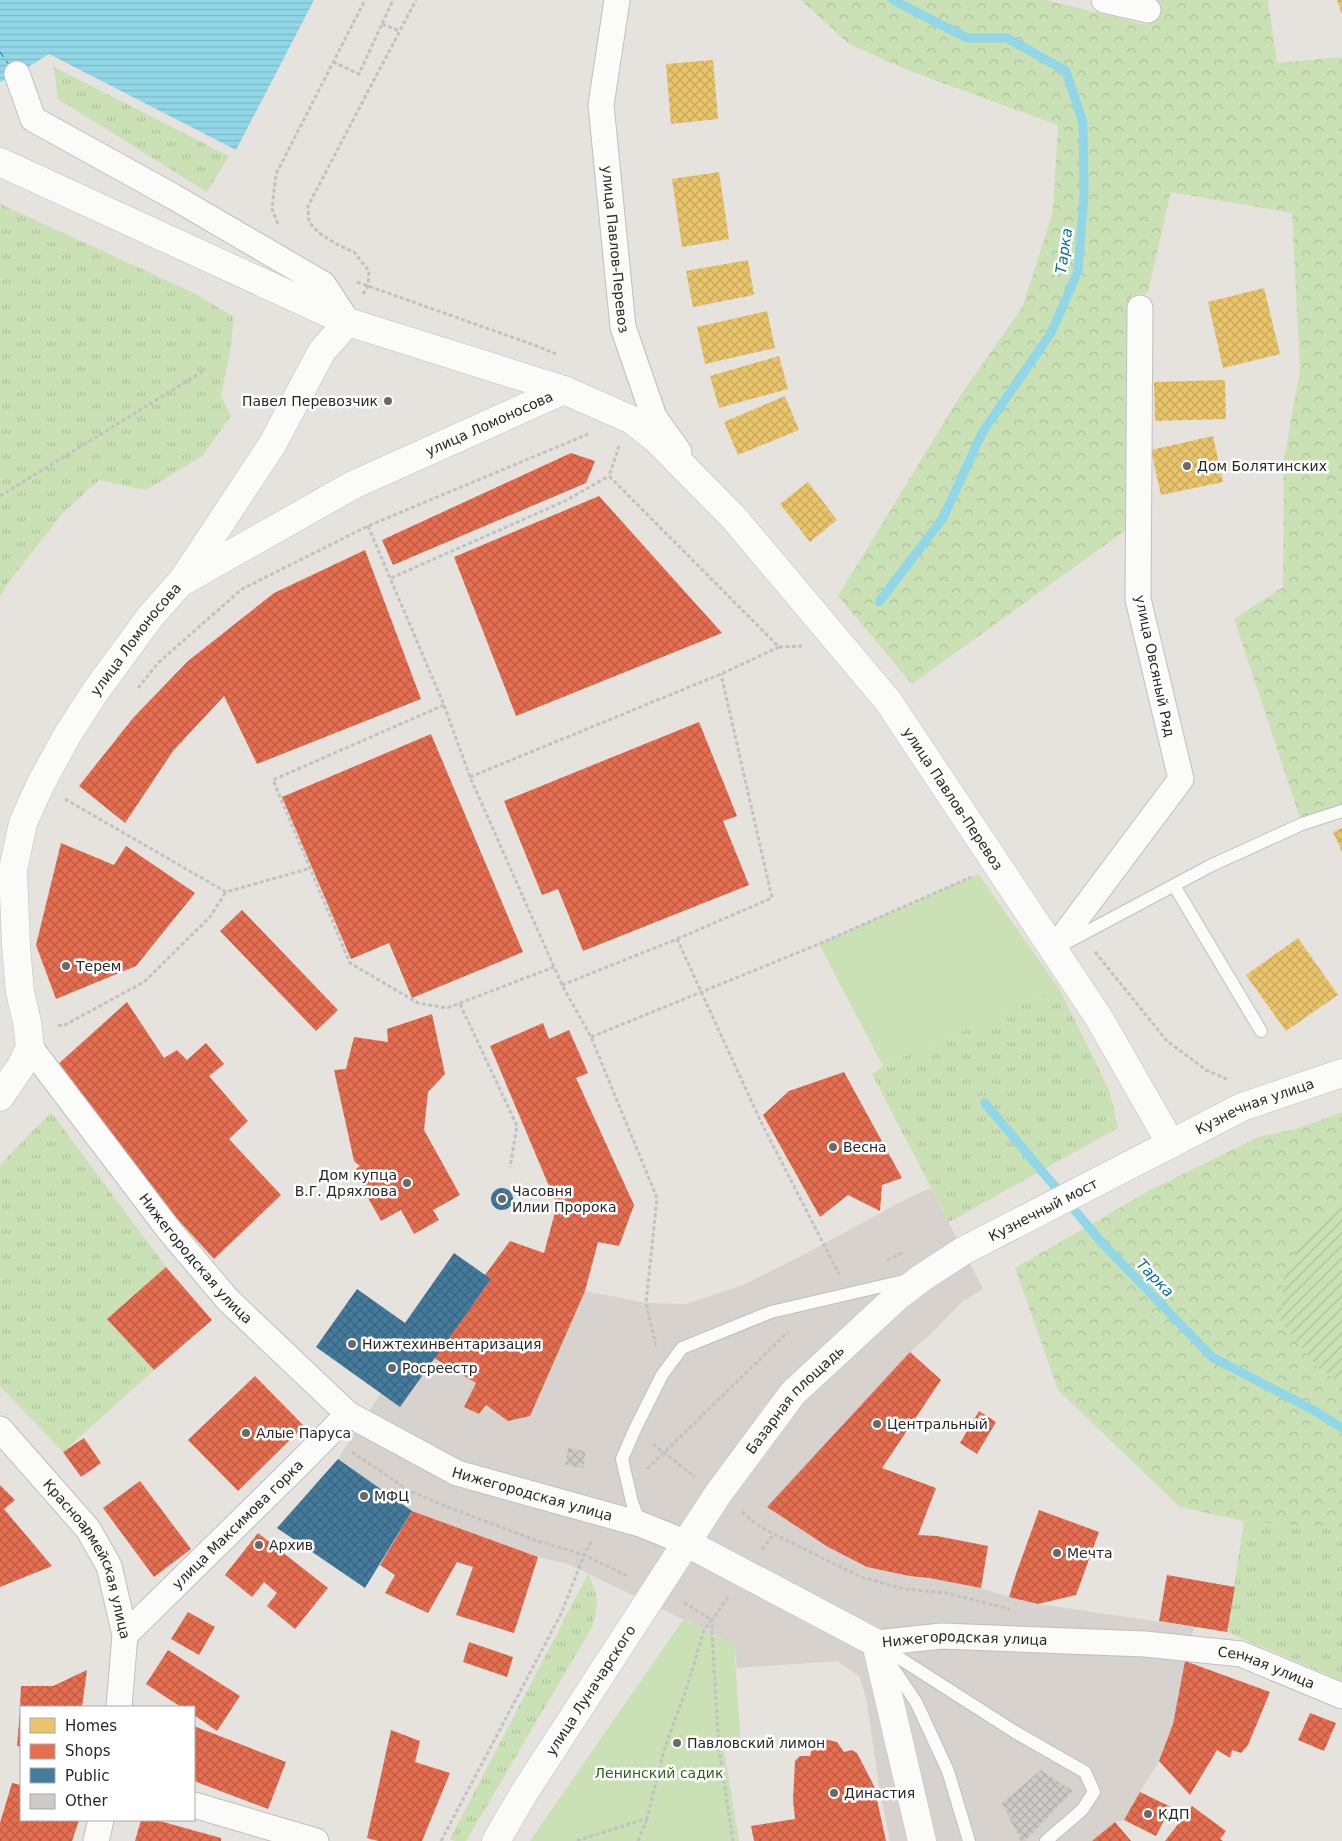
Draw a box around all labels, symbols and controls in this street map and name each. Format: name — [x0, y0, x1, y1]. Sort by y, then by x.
street label: улица Павлов-Перевоз — [599, 165, 632, 335]
water label: Тарка — [1052, 227, 1076, 275]
street label: улица Ломоносова — [423, 388, 555, 459]
place label: Павел Перевозчик — [242, 393, 378, 409]
marker: Павел Перевозчик — [382, 395, 394, 407]
place label: Дом Болятинских — [1197, 458, 1327, 474]
marker: Дом Болятинских — [1181, 460, 1193, 472]
street label: улица Ломоносова — [87, 580, 184, 699]
street label: улица Овсяный Ряд — [1132, 594, 1178, 738]
street label: улица Павлов-Перевоз — [900, 724, 1006, 873]
place label: Терем — [75, 958, 121, 974]
marker: Терем — [60, 960, 72, 972]
street label: Кузнечная улица — [1193, 1075, 1316, 1138]
place label: Весна — [843, 1139, 887, 1155]
marker: Весна — [827, 1141, 839, 1153]
place label: Дом купца В.Г. Дряхлова — [295, 1167, 397, 1199]
street label: Кузнечный мост — [986, 1175, 1100, 1244]
marker: Дом купца В.Г. Дряхлова — [401, 1177, 413, 1189]
place label: Часовня Илии Пророка — [512, 1183, 617, 1215]
street label: Нижегородская улица — [136, 1190, 256, 1327]
marker: Часовня Илии Пророка — [496, 1193, 508, 1205]
water label: Тарка — [1132, 1255, 1178, 1301]
place label: Нижтехинвентаризация — [362, 1336, 541, 1352]
marker: Нижтехинвентаризация — [346, 1338, 358, 1350]
street label: Базарная площадь — [743, 1342, 847, 1457]
place label: Росреестр — [402, 1360, 478, 1376]
marker: Росреестр — [386, 1362, 398, 1374]
place label: Центральный — [887, 1416, 988, 1432]
marker: Центральный — [871, 1418, 883, 1430]
place label: Алые Паруса — [256, 1425, 351, 1441]
marker: Алые Паруса — [240, 1427, 252, 1439]
street label: улица Максимова горка — [169, 1456, 307, 1592]
street label: Нижегородская улица — [450, 1464, 614, 1524]
street label: Красноармейская улица — [40, 1476, 134, 1641]
place label: МФЦ — [374, 1488, 409, 1504]
marker: МФЦ — [358, 1490, 370, 1502]
place label: Архив — [269, 1537, 313, 1553]
marker: Архив — [253, 1539, 265, 1551]
place label: Мечта — [1067, 1545, 1113, 1561]
marker: Мечта — [1051, 1547, 1063, 1559]
street label: улица Луначарского — [543, 1622, 639, 1758]
street label: Нижегородская улица — [881, 1628, 1048, 1650]
street label: Сенная улица — [1217, 1644, 1317, 1692]
legend — [20, 1706, 195, 1821]
text: Homes — [65, 1717, 117, 1735]
place label: Павловский лимон — [687, 1735, 825, 1751]
marker: Павловский лимон — [671, 1737, 683, 1749]
text: Shops — [65, 1742, 111, 1760]
park label: Ленинский садик — [595, 1765, 723, 1781]
text: Public — [65, 1767, 109, 1785]
place label: Династия — [844, 1785, 915, 1801]
marker: Династия — [828, 1787, 840, 1799]
text: Other — [65, 1792, 108, 1810]
place label: КДП — [1158, 1806, 1189, 1822]
marker: КДП — [1142, 1808, 1154, 1820]

